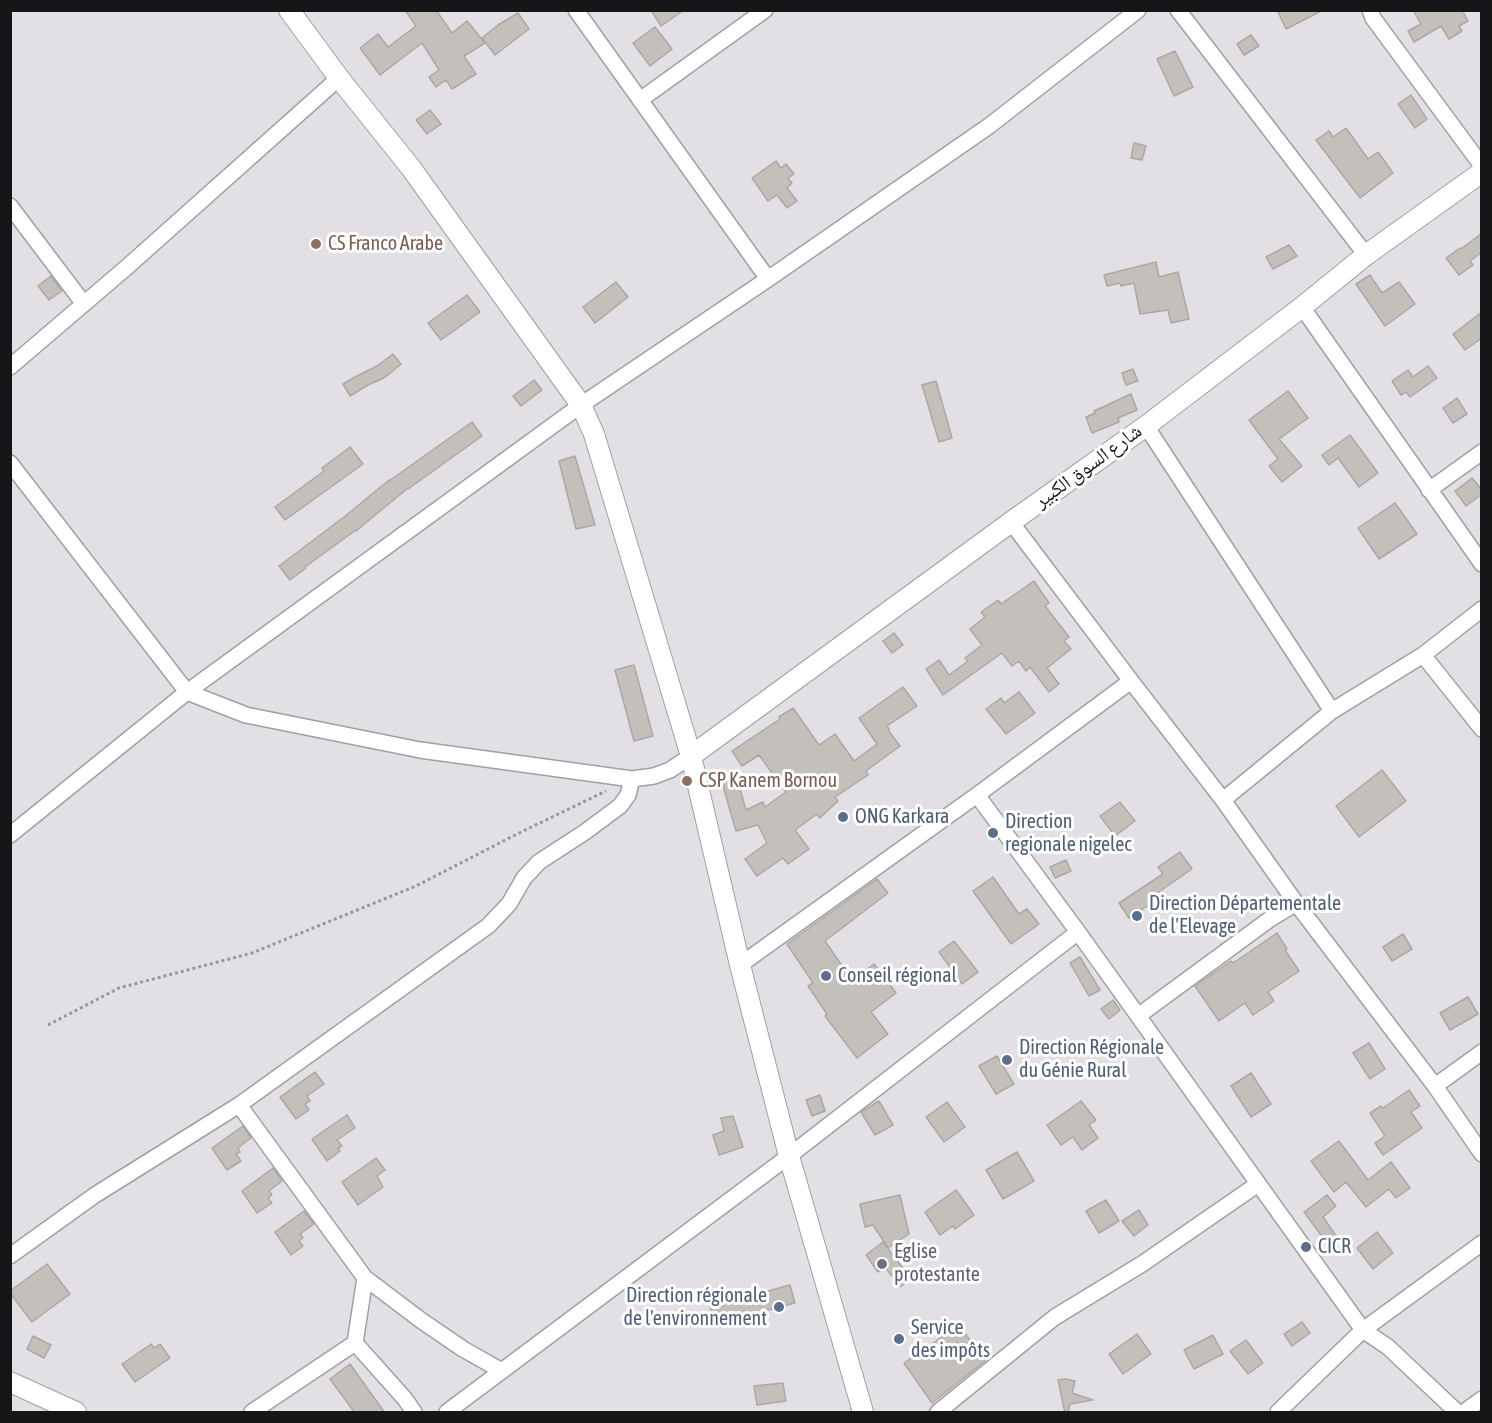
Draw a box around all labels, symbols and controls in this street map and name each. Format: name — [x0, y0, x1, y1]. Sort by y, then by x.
place label: CS Franco Arabe — [328, 232, 443, 256]
marker: CS Franco Arabe — [309, 237, 323, 251]
street label: شارع السوق الكبير — [1029, 419, 1147, 513]
place label: CSP Kanem Bornou — [699, 769, 837, 793]
marker: CSP Kanem Bornou — [680, 774, 694, 788]
place label: ONG Karkara — [855, 805, 949, 829]
marker: ONG Karkara — [836, 810, 850, 824]
place label: Direction regionale nigelec — [1005, 810, 1132, 857]
marker: Direction regionale nigelec — [986, 826, 1000, 840]
place label: Direction Départementale de l'Elevage — [1149, 892, 1341, 939]
marker: Direction Départementale de l'Elevage — [1130, 909, 1144, 923]
place label: Conseil régional — [838, 964, 957, 988]
marker: Conseil régional — [819, 969, 833, 983]
place label: Direction Régionale du Génie Rural — [1019, 1036, 1164, 1083]
marker: Direction Régionale du Génie Rural — [1000, 1053, 1014, 1067]
place label: CICR — [1318, 1235, 1351, 1259]
place label: Eglise protestante — [894, 1240, 980, 1287]
marker: CICR — [1299, 1240, 1313, 1254]
marker: Eglise protestante — [875, 1257, 889, 1271]
place label: Direction régionale de l'environnement — [624, 1284, 767, 1331]
marker: Direction régionale de l'environnement — [772, 1300, 786, 1314]
place label: Service des impôts — [911, 1316, 990, 1363]
marker: Service des impôts — [892, 1332, 906, 1346]

